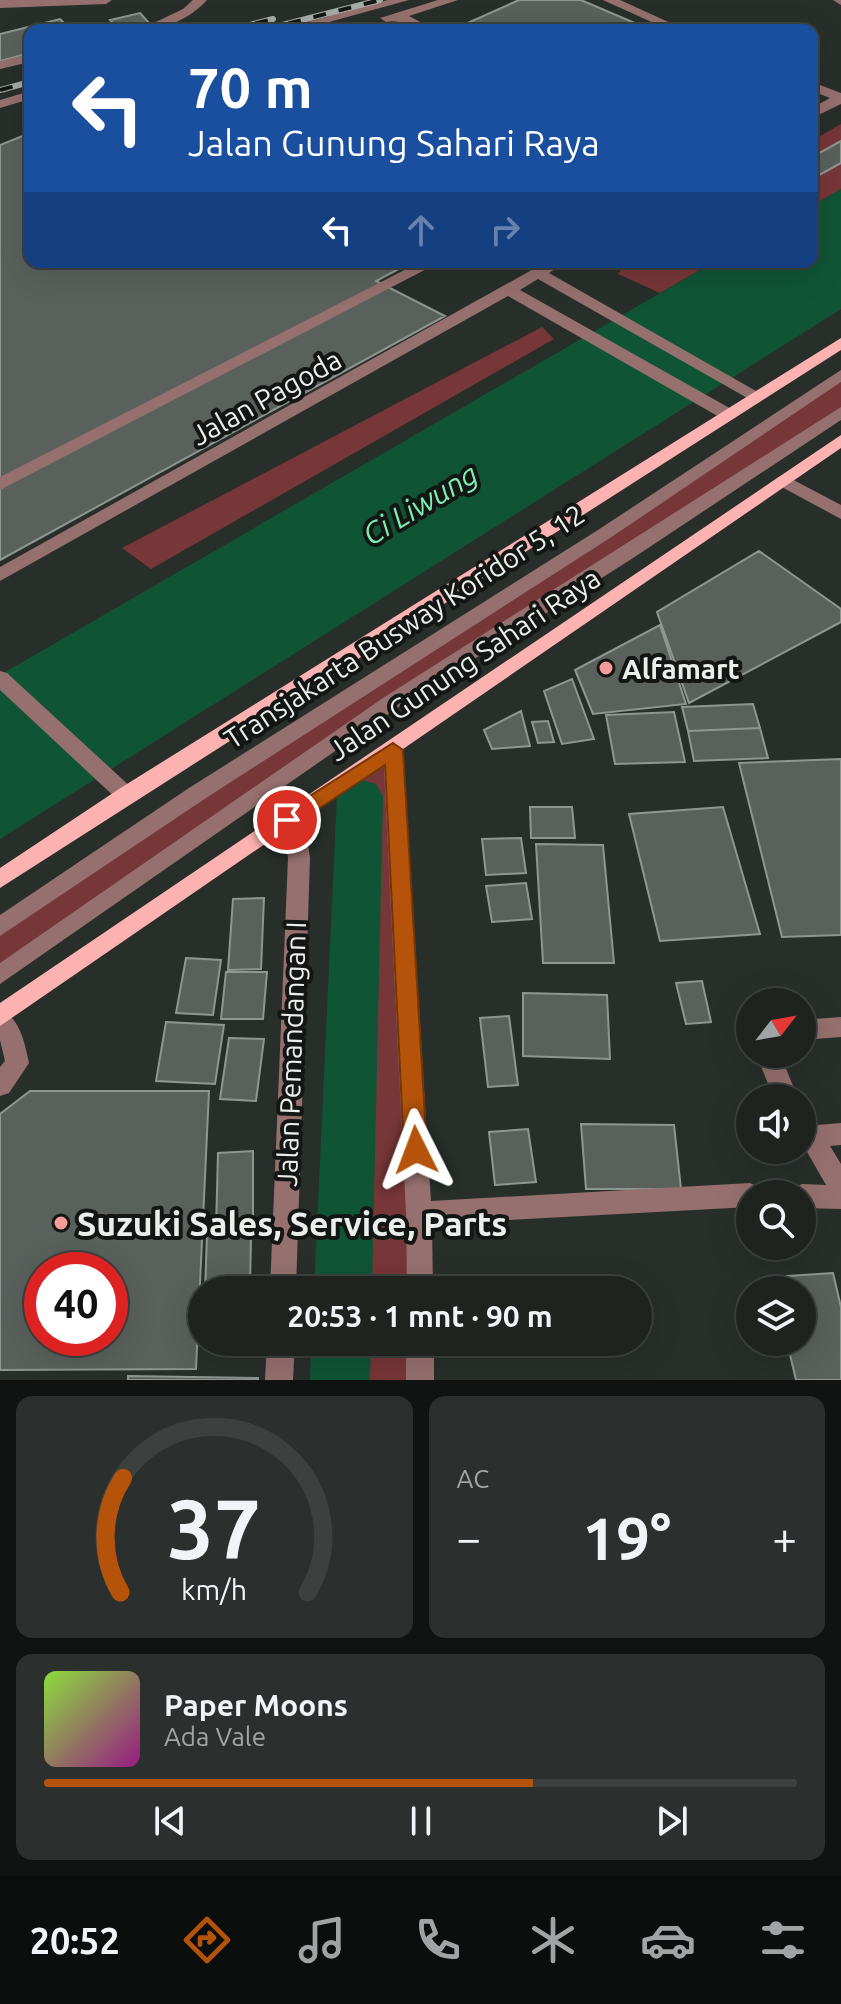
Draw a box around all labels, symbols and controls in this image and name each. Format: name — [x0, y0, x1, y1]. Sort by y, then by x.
icon: left — [56, 56, 160, 160]
text: 70 m — [188, 56, 313, 119]
text: Jalan Gunung Sahari Raya — [188, 122, 600, 163]
icon: left — [315, 208, 359, 252]
icon: ahead — [399, 208, 443, 252]
icon: right — [483, 208, 527, 252]
street label: Jalan Pagoda — [186, 343, 346, 451]
water label: Ci Liwung — [356, 456, 484, 552]
street label: Transjakarta Busway Koridor 5, 12 — [218, 498, 590, 754]
street label: Jalan Gunung Sahari Raya — [323, 562, 605, 766]
place label: Alfamart — [622, 653, 740, 684]
marker: Alfamart — [597, 659, 615, 677]
pin — [253, 786, 321, 854]
icon: arrive — [265, 798, 309, 842]
street label: Jalan Pemandangan I — [271, 921, 311, 1187]
north arrow — [736, 988, 816, 1068]
map controls — [736, 988, 816, 1356]
button: sound — [736, 1084, 816, 1164]
position arrow — [374, 1108, 458, 1192]
button: search — [736, 1180, 816, 1260]
place label: Suzuki Sales, Service, Parts — [77, 1204, 507, 1242]
marker: Suzuki Sales, Service, Parts — [52, 1214, 70, 1232]
speed limit sign: 40 — [24, 1252, 128, 1356]
button: layers — [736, 1276, 816, 1356]
text: 20:53 · 1 mnt · 90 m — [287, 1299, 553, 1333]
text: AC — [457, 1464, 489, 1493]
text: 37 — [167, 1481, 261, 1575]
text: 19° — [582, 1504, 671, 1571]
text: − — [457, 1513, 481, 1562]
text: + — [772, 1513, 797, 1562]
text: km/h — [181, 1573, 247, 1605]
text: Paper Moons — [164, 1688, 348, 1722]
text: Ada Vale — [164, 1722, 266, 1751]
icon: previous — [148, 1799, 192, 1843]
icon: pause — [399, 1799, 443, 1843]
icon: next — [650, 1799, 694, 1843]
icon: directions — [179, 1912, 235, 1968]
icon: music — [294, 1912, 350, 1968]
icon: phone — [410, 1912, 466, 1968]
icon: climate — [525, 1912, 581, 1968]
icon: car — [640, 1912, 696, 1968]
icon: filters — [755, 1912, 811, 1968]
text: 20:52 — [30, 1920, 120, 1961]

